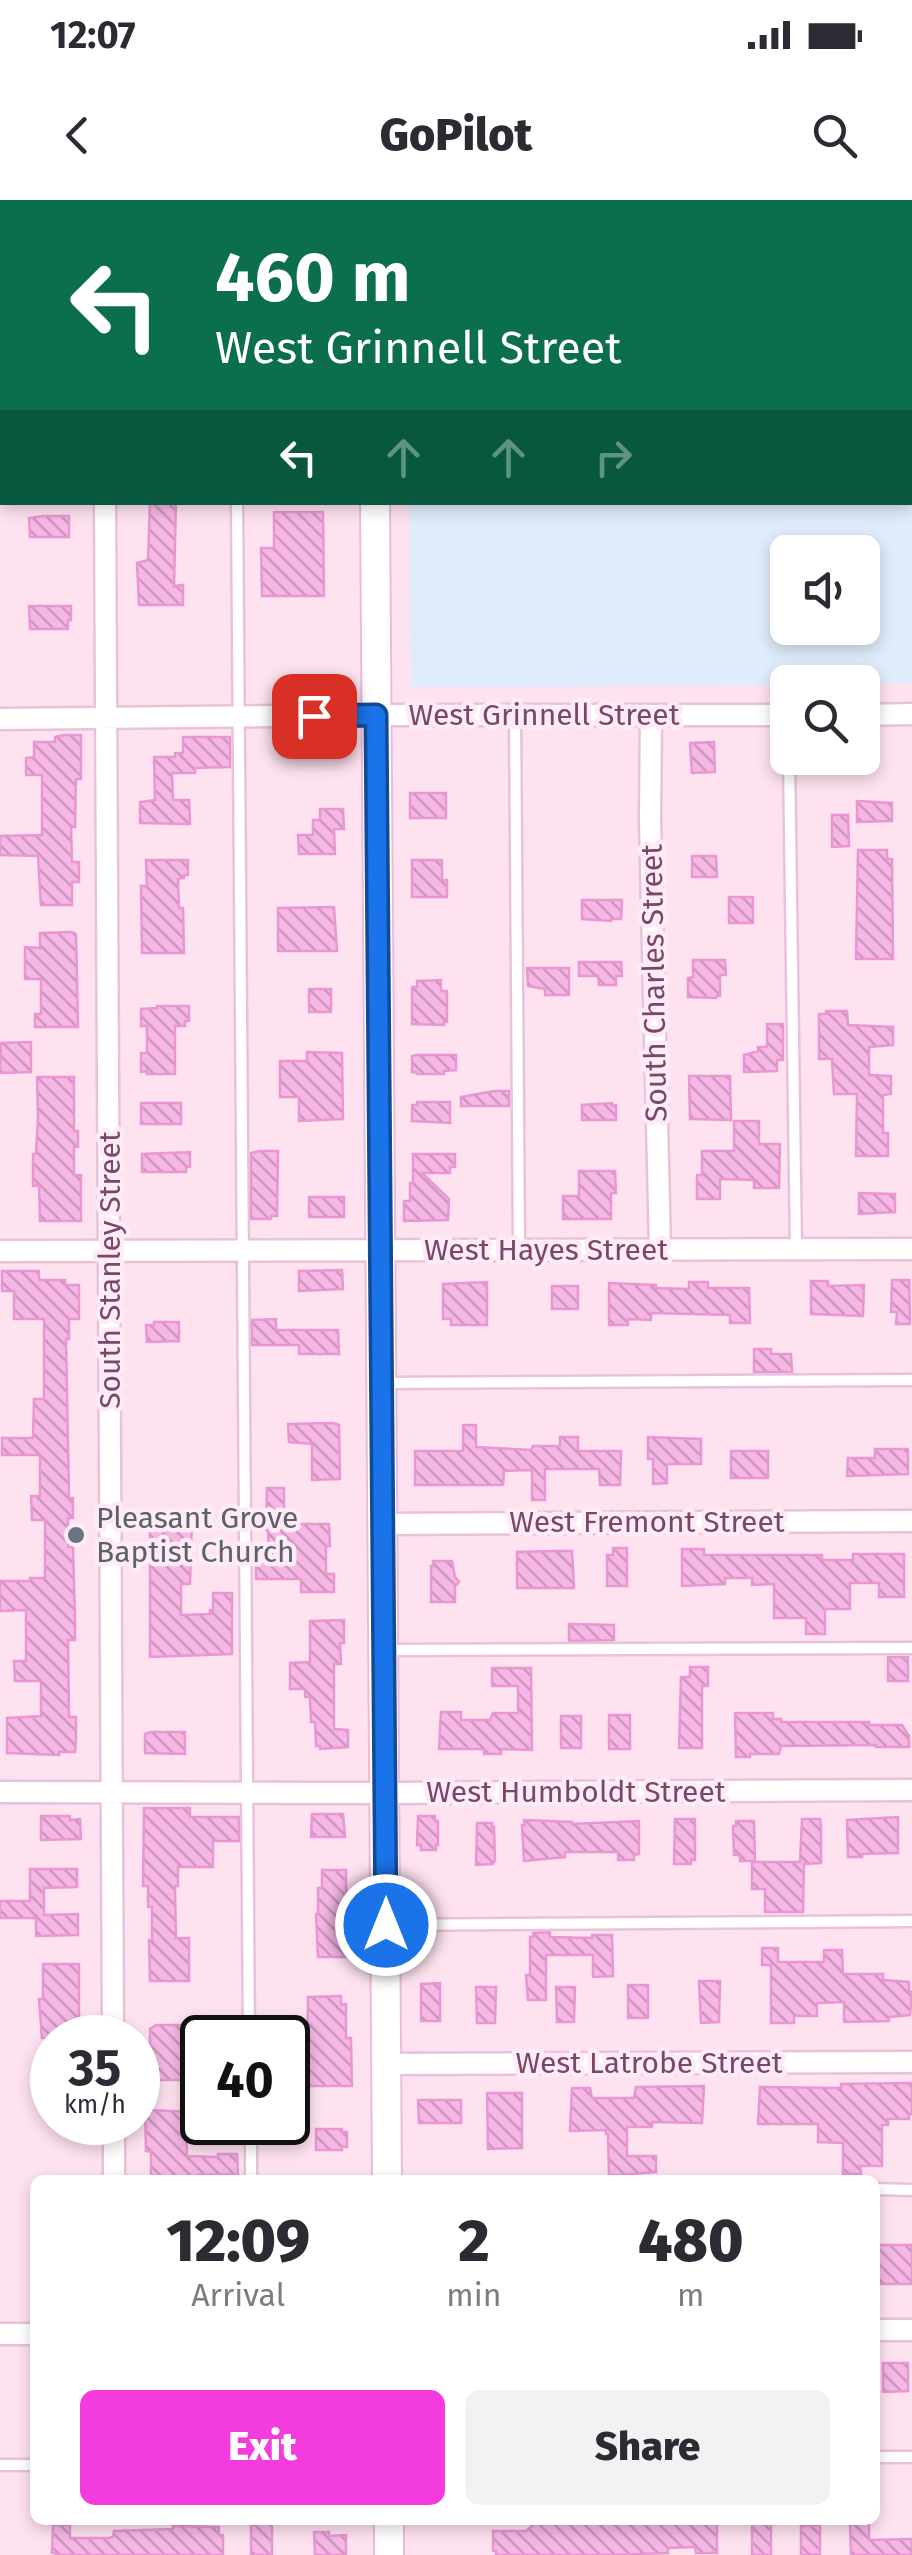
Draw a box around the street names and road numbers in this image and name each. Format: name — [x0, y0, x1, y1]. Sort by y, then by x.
street label: West Grinnell Street — [408, 697, 680, 733]
street label: South Charles Street — [634, 844, 674, 1122]
street label: South Stanley Street — [92, 1131, 128, 1409]
street label: West Hayes Street — [424, 1232, 668, 1268]
street label: West Fremont Street — [509, 1504, 785, 1540]
street label: West Humboldt Street — [426, 1774, 726, 1810]
street label: West Latrobe Street — [515, 2045, 783, 2081]

